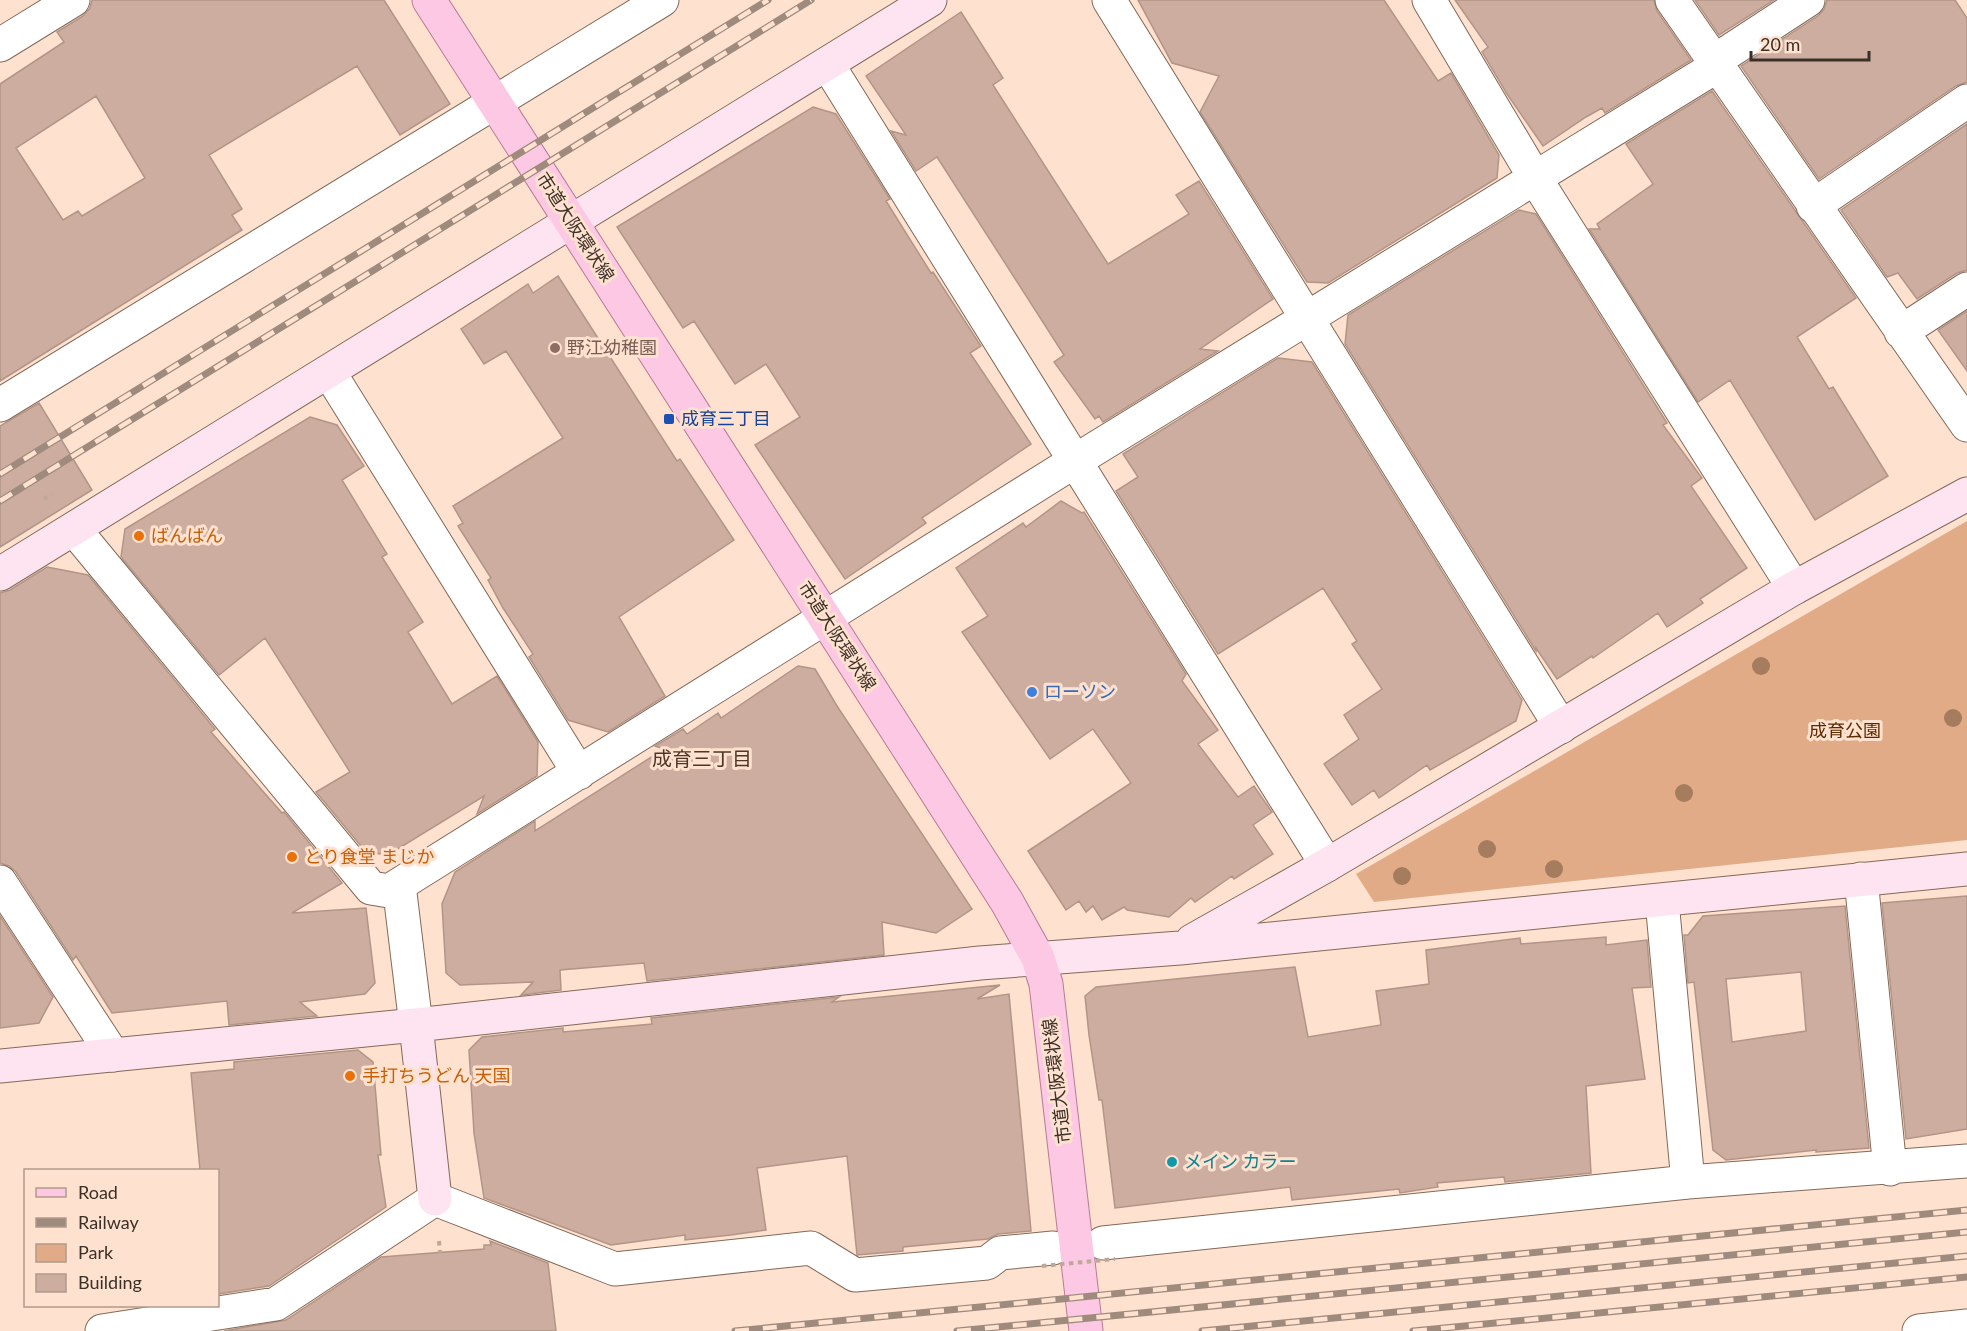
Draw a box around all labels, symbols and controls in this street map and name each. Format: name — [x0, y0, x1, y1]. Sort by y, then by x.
scale bar — [1751, 24, 1870, 62]
text: 20 m — [1760, 33, 1800, 55]
street label: 市道大阪環状線 — [532, 168, 619, 285]
place label: 野江幼稚園 — [567, 336, 657, 358]
marker: 野江幼稚園 — [548, 341, 562, 355]
place label: 成育三丁目 — [681, 407, 771, 429]
marker: 成育三丁目 — [662, 412, 676, 426]
place label: ばんばん — [151, 524, 223, 546]
marker: ばんばん — [132, 529, 146, 543]
street label: 市道大阪環状線 — [794, 577, 881, 694]
place label: ローソン — [1044, 680, 1116, 702]
marker: ローソン — [1025, 685, 1039, 699]
park label: 成育公園 — [1809, 719, 1881, 741]
district label: 成育三丁目 — [652, 746, 752, 770]
place label: とり食堂 まじか — [304, 845, 435, 867]
marker: とり食堂 まじか — [285, 850, 299, 864]
street label: 市道大阪環状線 — [1037, 1017, 1075, 1145]
place label: 手打ちうどん 天国 — [362, 1064, 511, 1086]
marker: 手打ちうどん 天国 — [343, 1069, 357, 1083]
place label: メイン カラー — [1184, 1150, 1297, 1172]
marker: メイン カラー — [1165, 1155, 1179, 1169]
legend — [24, 1169, 219, 1307]
text: Road — [78, 1181, 118, 1203]
text: Railway — [78, 1211, 139, 1233]
text: Park — [78, 1241, 114, 1263]
text: Building — [78, 1271, 142, 1293]

